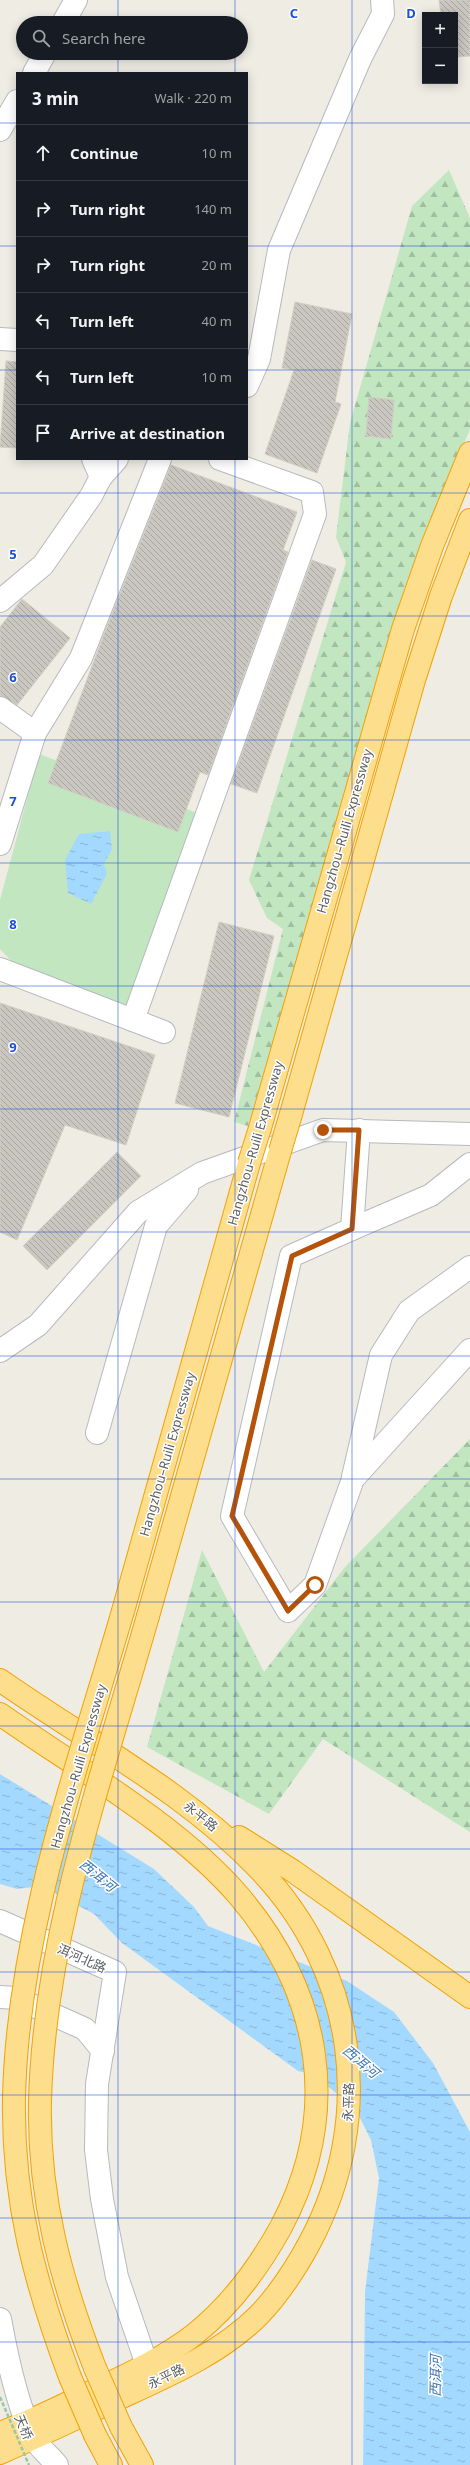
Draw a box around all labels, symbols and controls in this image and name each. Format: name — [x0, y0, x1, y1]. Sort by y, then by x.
text: C — [290, 4, 298, 22]
text: D — [406, 4, 416, 22]
map controls — [422, 12, 458, 84]
button: + — [422, 12, 458, 48]
search box — [16, 16, 248, 60]
icon: search — [30, 27, 52, 49]
text: Search here — [62, 28, 145, 48]
button: − — [422, 48, 458, 84]
text: 3 min — [32, 87, 79, 110]
text: Walk · 220 m — [154, 89, 232, 107]
icon: ahead — [32, 142, 54, 164]
text: Continue — [70, 143, 138, 163]
text: 10 m — [202, 144, 232, 162]
icon: right — [32, 198, 54, 220]
text: Turn right — [70, 199, 145, 219]
text: 140 m — [194, 200, 232, 218]
icon: right — [32, 254, 54, 276]
text: Turn right — [70, 255, 145, 275]
text: 20 m — [202, 256, 232, 274]
icon: left — [32, 310, 54, 332]
text: Turn left — [70, 311, 134, 331]
text: 40 m — [202, 312, 232, 330]
icon: left — [32, 366, 54, 388]
text: Turn left — [70, 367, 134, 387]
text: 10 m — [202, 368, 232, 386]
icon: arrive — [32, 422, 54, 444]
text: Arrive at destination — [70, 423, 225, 443]
text: 5 — [9, 545, 17, 563]
text: 6 — [9, 668, 17, 686]
street label: Hangzhou–Ruili Expressway — [312, 746, 376, 915]
text: 7 — [9, 792, 17, 810]
text: 8 — [9, 915, 17, 933]
text: 9 — [9, 1038, 17, 1056]
street label: Hangzhou–Ruili Expressway — [223, 1058, 287, 1227]
route end — [314, 1121, 332, 1139]
street label: Hangzhou–Ruili Expressway — [135, 1369, 199, 1538]
route start — [306, 1576, 324, 1594]
street label: Hangzhou–Ruili Expressway — [46, 1681, 110, 1850]
street label: 永平路 — [180, 1797, 222, 1835]
water label: 西洱河 — [76, 1854, 123, 1897]
street label: 洱河北路 — [55, 1939, 109, 1977]
water label: 西洱河 — [339, 2040, 385, 2084]
street label: 永平路 — [338, 2082, 358, 2122]
water label: 西洱河 — [425, 2352, 445, 2397]
street label: 永平路 — [145, 2359, 187, 2393]
street label: 天桥 — [11, 2412, 37, 2442]

